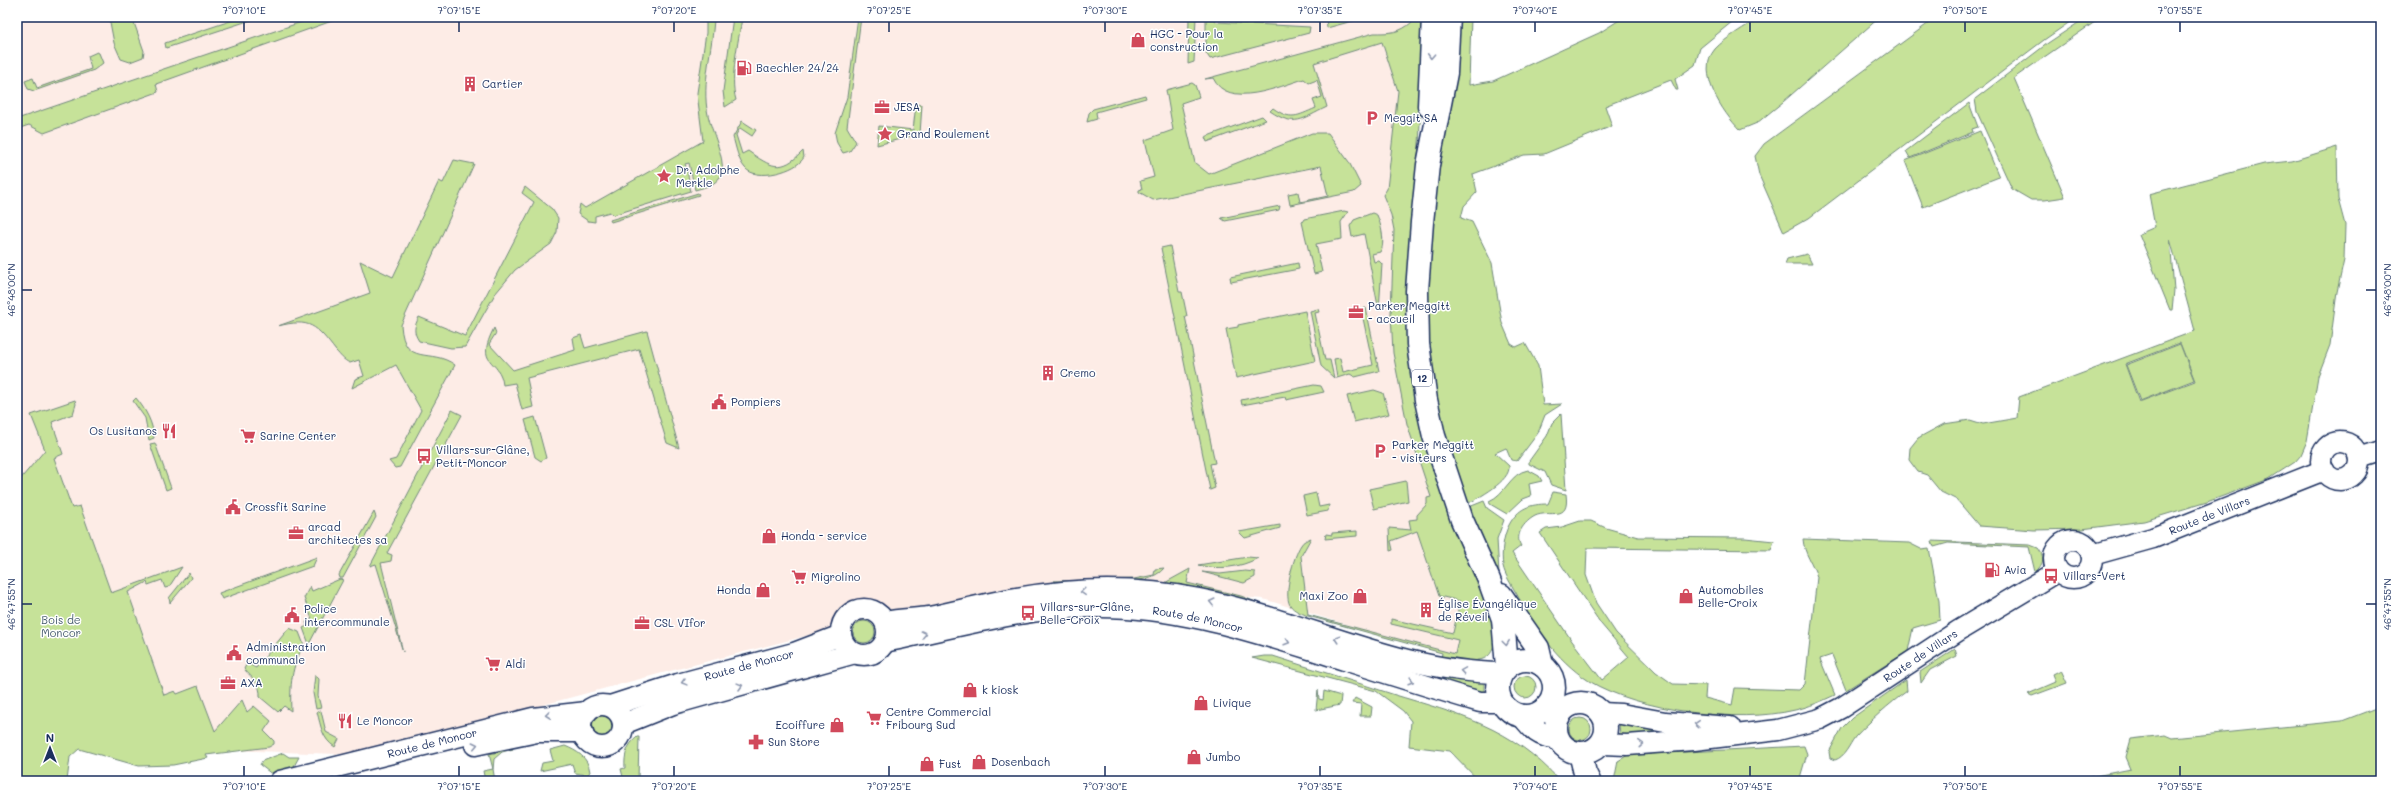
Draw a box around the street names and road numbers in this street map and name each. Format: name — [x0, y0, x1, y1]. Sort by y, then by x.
road number: 12 — [1412, 370, 1432, 386]
street label: Route de Villars — [2167, 492, 2252, 538]
street label: Route de Moncor — [1152, 602, 1245, 636]
street label: Route de Villars — [1880, 625, 1960, 685]
street label: Route de Moncor — [702, 645, 795, 684]
street label: Route de Moncor — [386, 724, 479, 761]

